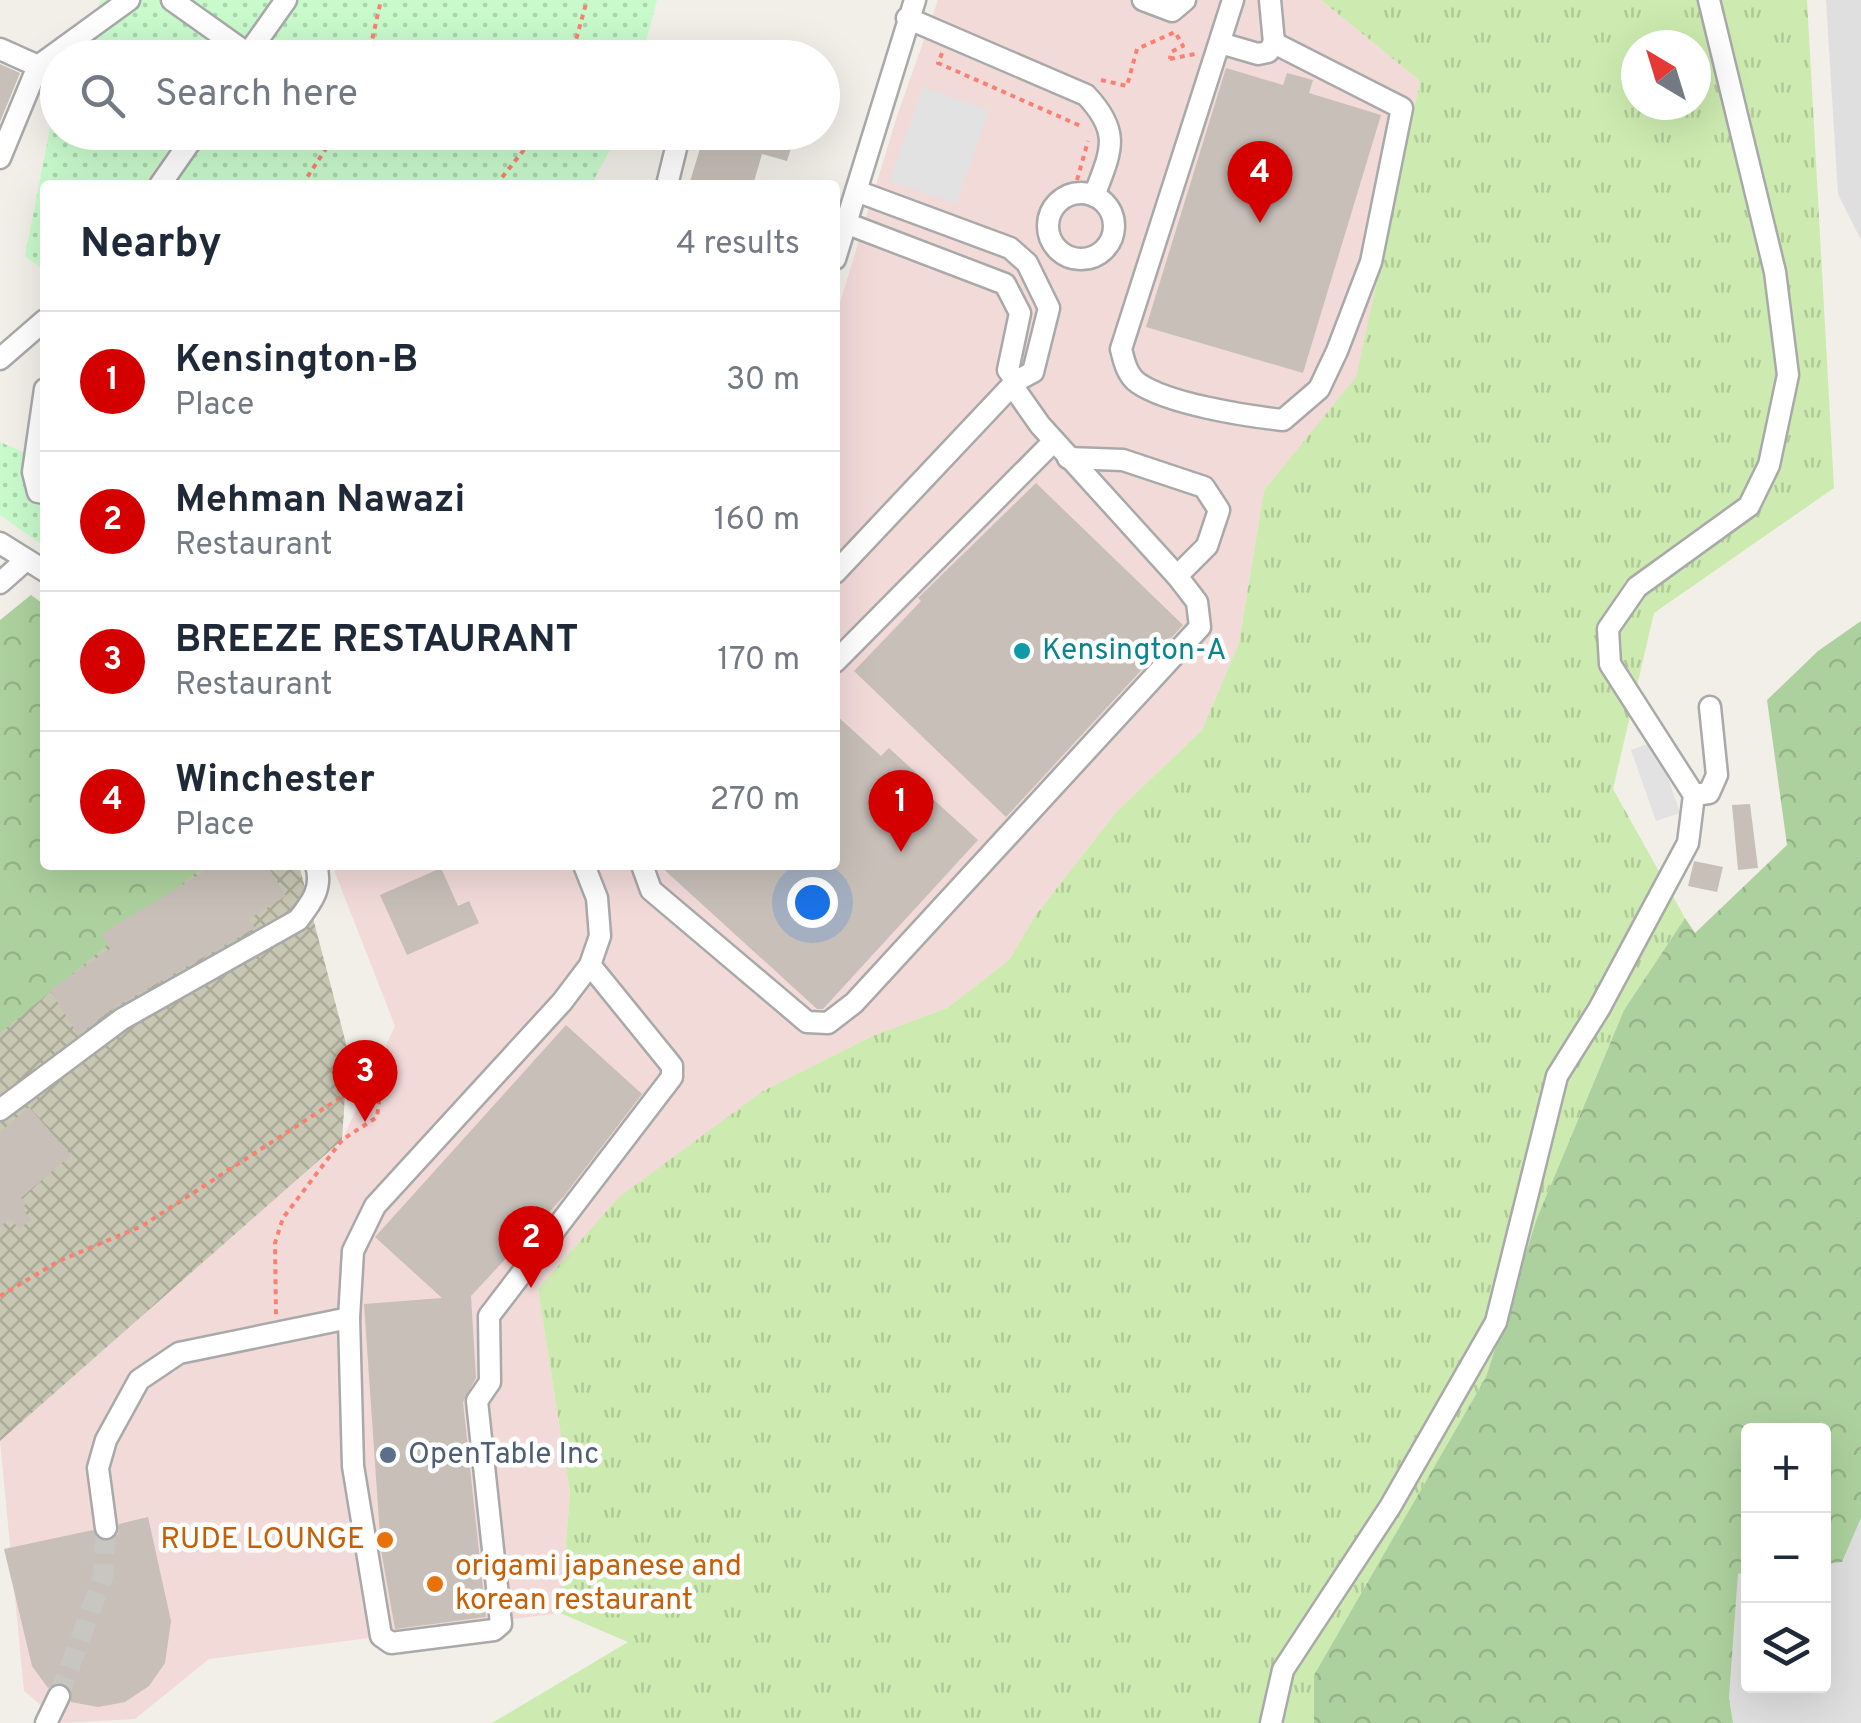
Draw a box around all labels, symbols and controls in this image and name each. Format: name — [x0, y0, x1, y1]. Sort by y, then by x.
north arrow — [1621, 30, 1711, 120]
search box — [40, 40, 840, 150]
icon: search — [75, 68, 130, 123]
text: Search here — [155, 71, 358, 120]
pin: 4 — [1228, 140, 1292, 223]
text: Nearby — [80, 219, 222, 272]
text: 4 results — [676, 225, 800, 265]
text: Kensington-B — [175, 337, 418, 386]
text: 1 — [106, 361, 119, 401]
text: 30 m — [726, 361, 800, 401]
text: Place — [175, 386, 254, 426]
text: Mehman Nawazi — [175, 477, 465, 526]
text: 2 — [103, 501, 122, 541]
text: 160 m — [714, 501, 800, 541]
text: Restaurant — [175, 526, 333, 566]
text: BREEZE RESTAURANT — [175, 617, 578, 666]
place label: Kensington-A — [1042, 633, 1227, 670]
marker: Kensington-A — [1011, 640, 1033, 662]
text: 3 — [103, 641, 122, 681]
text: 170 m — [717, 641, 800, 681]
text: Restaurant — [175, 666, 333, 706]
text: Winchester — [175, 757, 375, 806]
pin: 1 — [868, 770, 934, 852]
text: 4 — [102, 781, 123, 821]
text: 270 m — [710, 781, 800, 821]
text: Place — [175, 806, 254, 846]
your location — [787, 877, 838, 928]
pin: 3 — [332, 1040, 398, 1122]
pin: 2 — [498, 1206, 564, 1288]
map controls — [1741, 1423, 1831, 1693]
button: + — [1741, 1423, 1831, 1513]
place label: OpenTable Inc — [408, 1437, 599, 1474]
marker: OpenTable Inc — [377, 1444, 399, 1466]
button: − — [1741, 1513, 1831, 1603]
place label: RUDE LOUNGE — [160, 1522, 365, 1559]
marker: RUDE LOUNGE — [374, 1529, 396, 1551]
place label: origami japanese and korean restaurant — [455, 1549, 742, 1620]
marker: origami japanese and korean restaurant — [424, 1573, 446, 1595]
button: layers — [1741, 1603, 1831, 1693]

